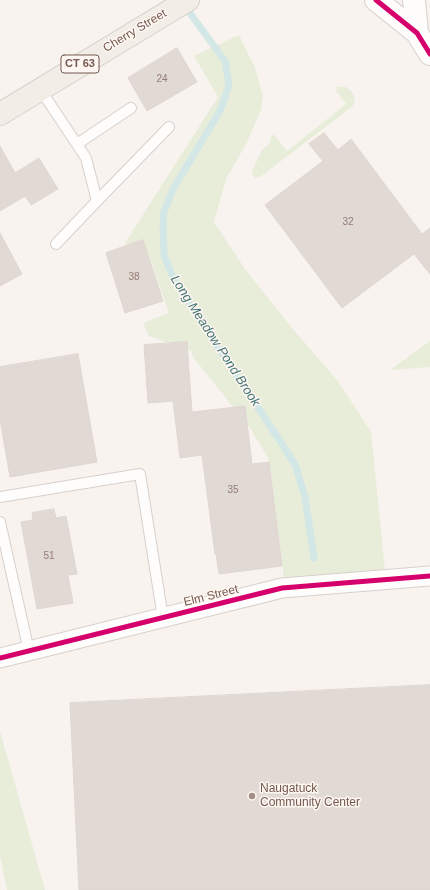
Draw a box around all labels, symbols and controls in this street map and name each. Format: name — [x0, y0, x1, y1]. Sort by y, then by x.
street label: Cherry Street — [101, 6, 169, 56]
road number: CT 63 — [61, 55, 99, 73]
house number: 24 — [156, 73, 168, 85]
house number: 32 — [342, 216, 354, 228]
house number: 38 — [128, 271, 140, 283]
water label: Long Meadow Pond Brook — [167, 273, 263, 409]
house number: 35 — [227, 484, 239, 496]
house number: 51 — [43, 550, 55, 562]
street label: Elm Street — [182, 582, 240, 610]
place label: Naugatuck Community Center — [260, 782, 360, 810]
marker: Naugatuck Community Center — [247, 791, 257, 801]

